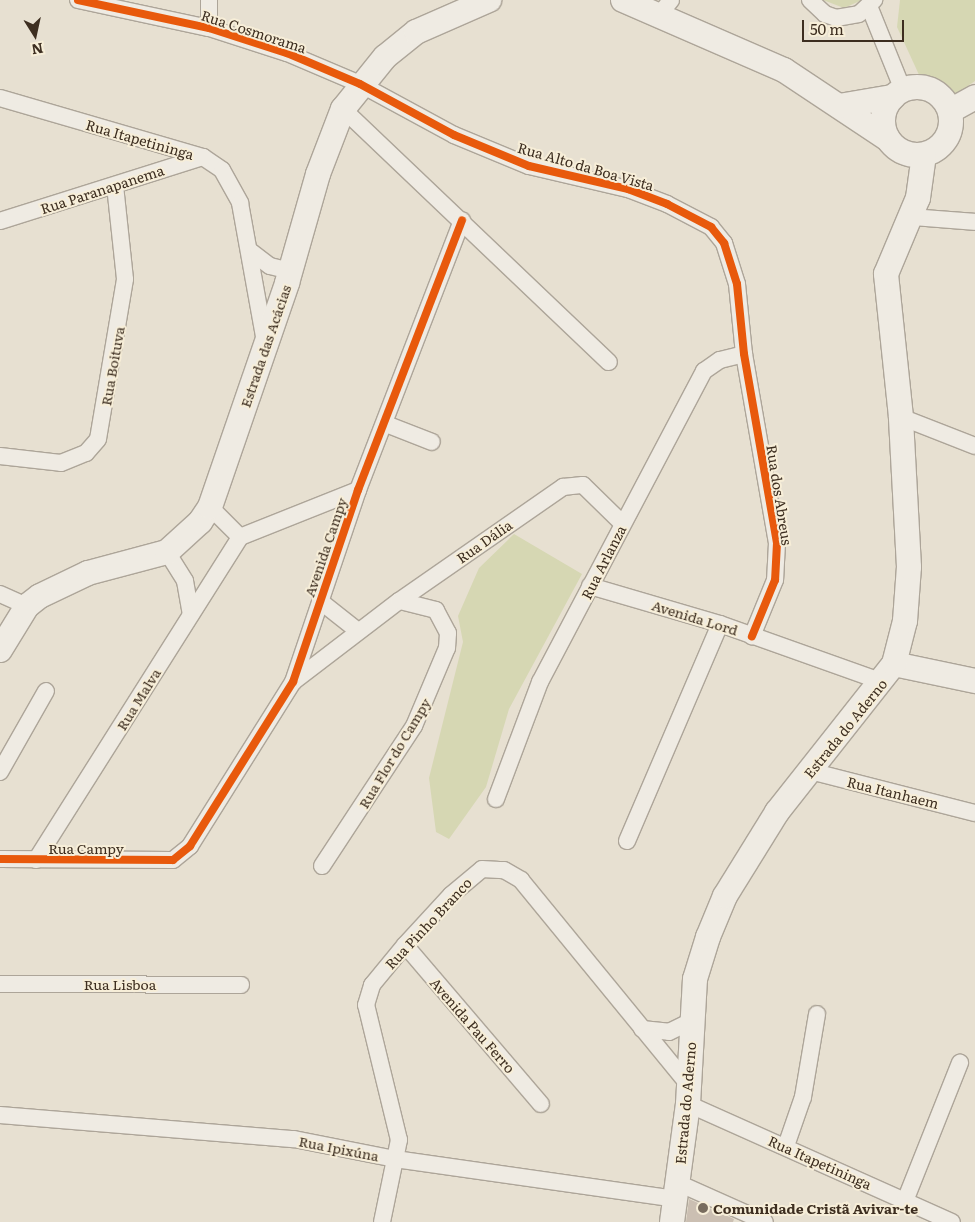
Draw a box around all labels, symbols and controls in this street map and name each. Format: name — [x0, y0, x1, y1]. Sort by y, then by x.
street label: Rua Cosmorama — [199, 6, 309, 56]
north arrow — [10, 10, 60, 60]
scale bar — [805, 10, 908, 42]
text: 50 m — [810, 17, 844, 40]
text: N — [30, 39, 45, 61]
street label: Rua Itapetininga — [84, 116, 196, 162]
street label: Rua Alto da Boa Vista — [516, 139, 656, 193]
street label: Rua Paranapanema — [38, 161, 166, 217]
street label: Estrada das Acácias — [236, 282, 294, 410]
street label: Rua Boituva — [97, 325, 127, 407]
street label: Rua dos Abreus — [764, 444, 796, 546]
street label: Avenida Campy — [300, 495, 350, 599]
street label: Rua Dália — [453, 516, 515, 566]
street label: Rua Arlanza — [577, 522, 629, 602]
street label: Avenida Lord — [650, 596, 740, 638]
street label: Rua Malva — [112, 665, 164, 733]
street label: Estrada do Aderno — [800, 675, 890, 781]
street label: Rua Flor do Campy — [354, 695, 434, 811]
street label: Rua Itanhaem — [845, 773, 941, 811]
street label: Rua Campy — [48, 840, 124, 856]
street label: Rua Pinho Branco — [381, 874, 475, 972]
street label: Avenida Pau Ferro — [427, 974, 519, 1076]
street label: Rua Lisboa — [84, 976, 156, 992]
street label: Estrada do Aderno — [671, 1041, 699, 1165]
street label: Rua Ipixúna — [297, 1132, 381, 1164]
street label: Rua Itapetininga — [766, 1132, 874, 1192]
place label: Comunidade Cristã Avivar-te — [713, 1200, 918, 1216]
marker: Comunidade Cristã Avivar-te — [697, 1202, 709, 1214]

